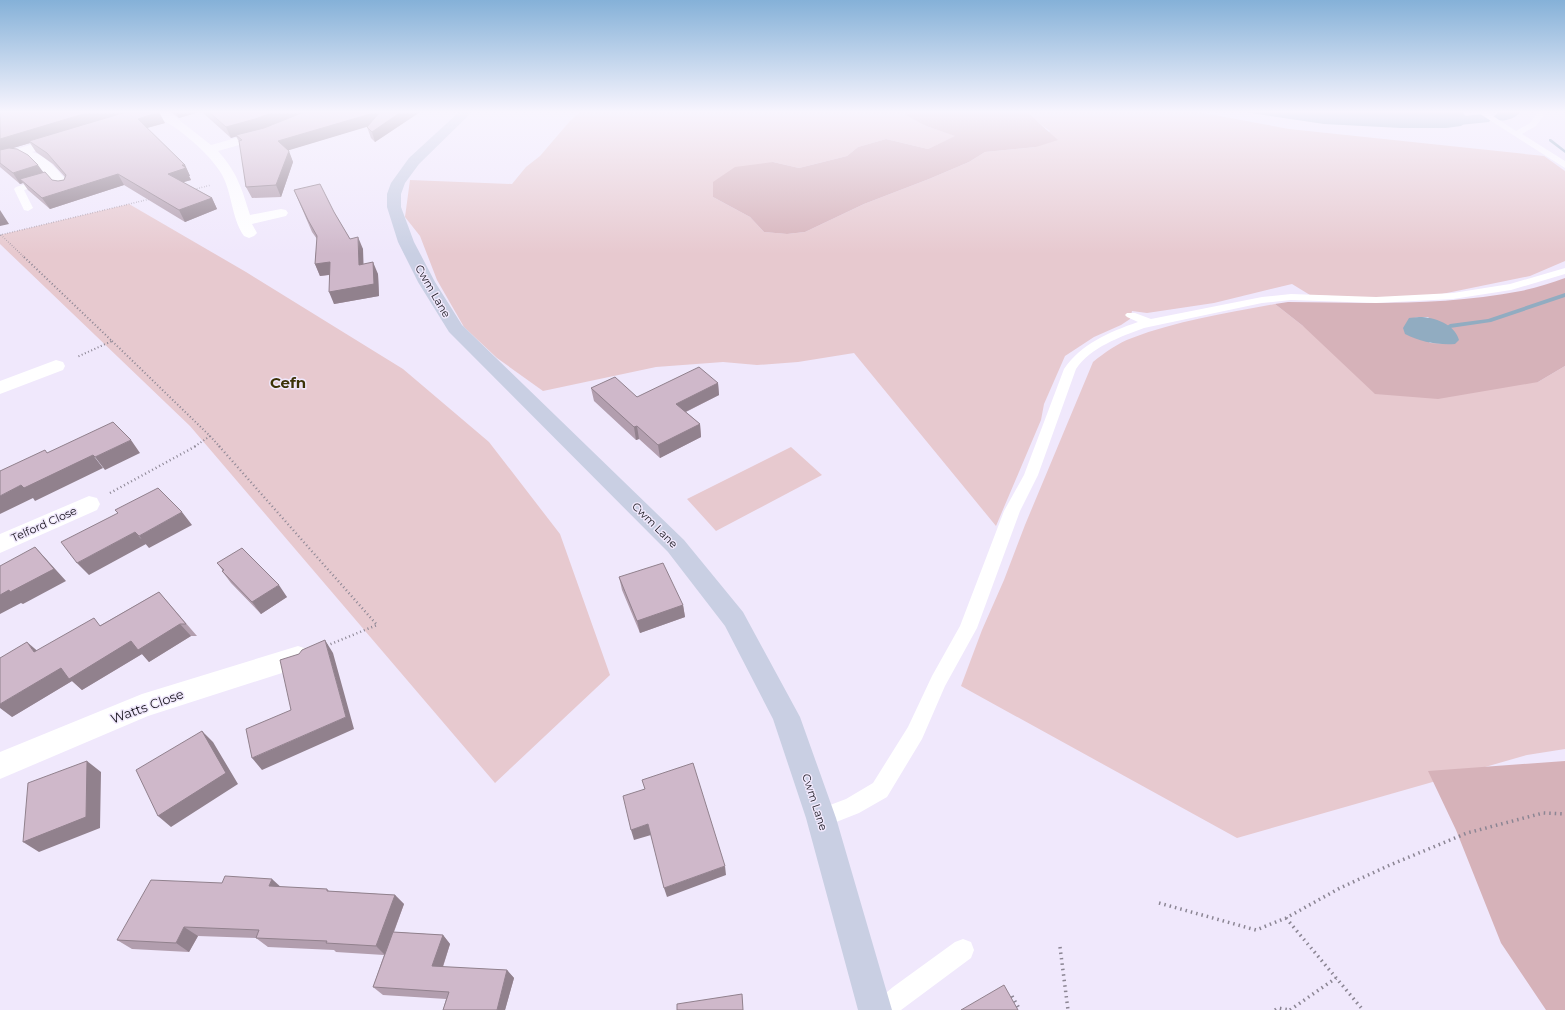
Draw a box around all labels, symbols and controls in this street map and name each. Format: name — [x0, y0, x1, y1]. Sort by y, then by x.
street label: Cwm Lane — [412, 262, 454, 320]
district label: Cefn — [270, 373, 306, 392]
street label: Cwm Lane — [629, 499, 681, 551]
street label: Telford Close — [9, 503, 79, 545]
street label: Watts Close — [108, 685, 186, 727]
street label: Cwm Lane — [799, 772, 831, 833]

